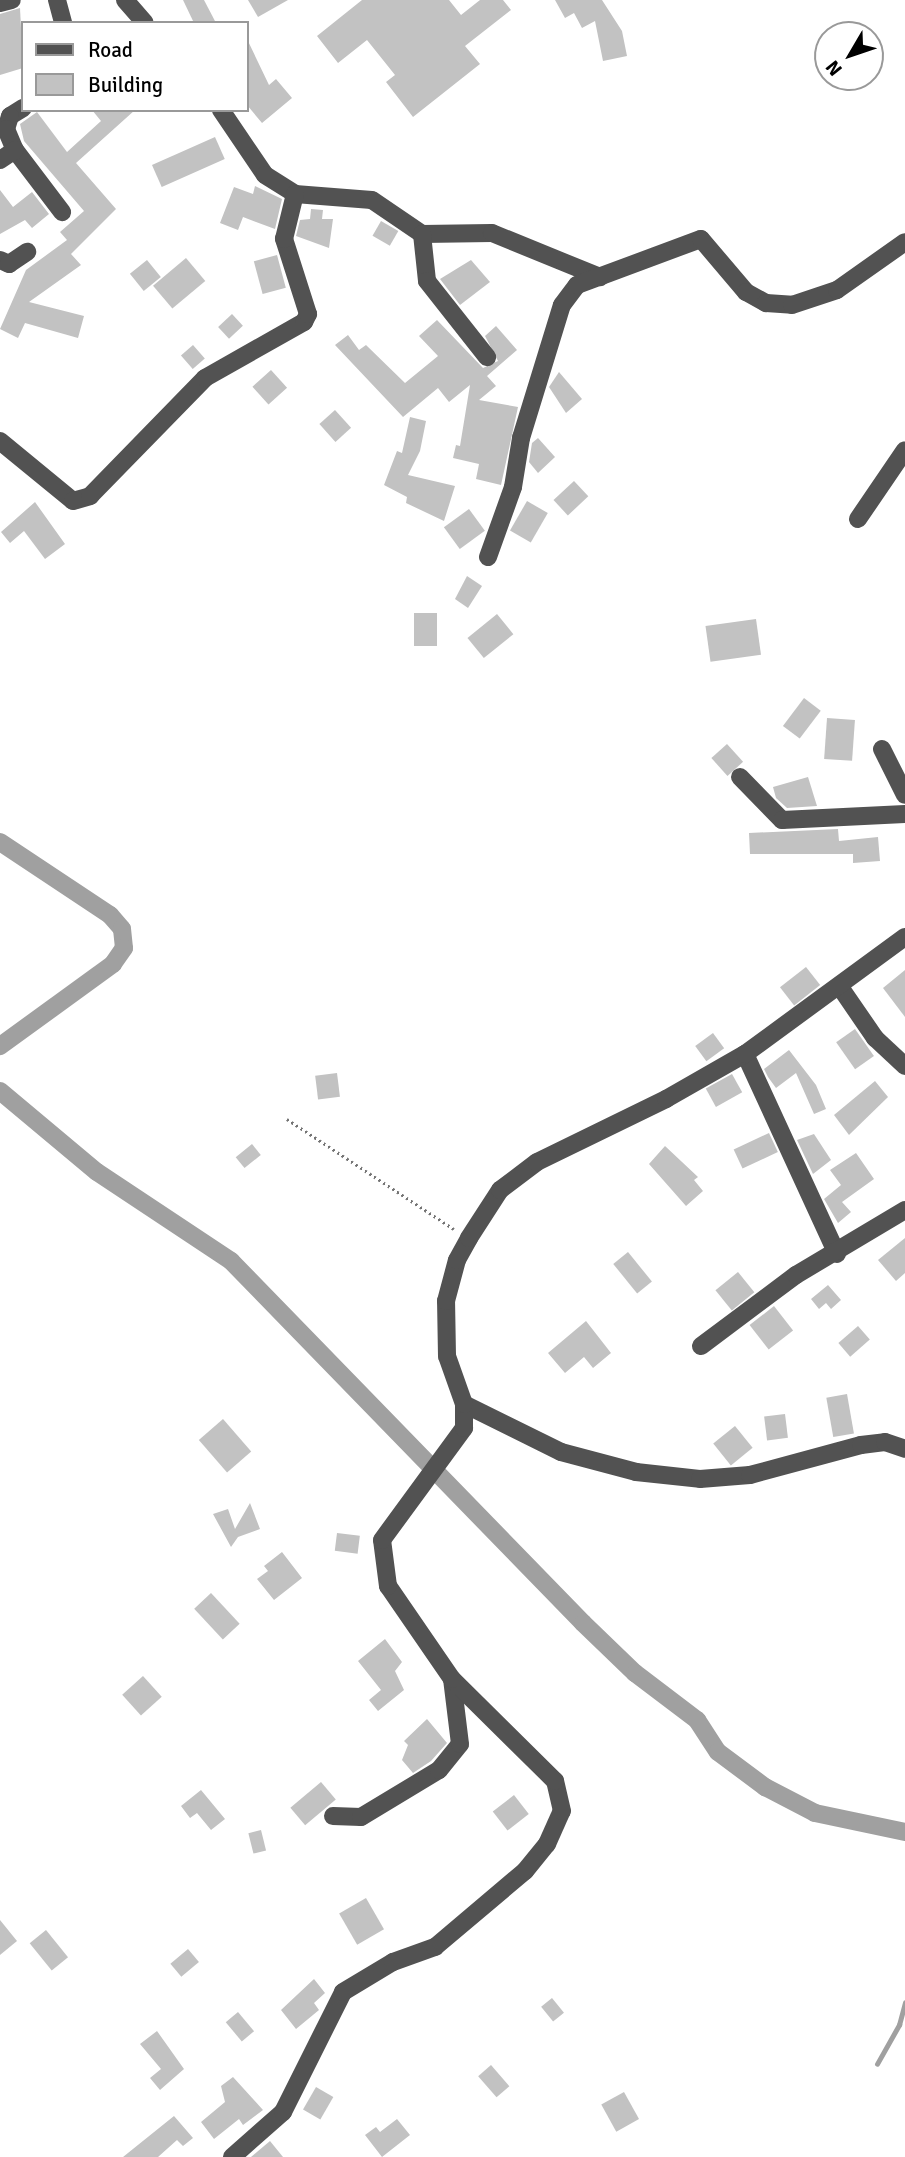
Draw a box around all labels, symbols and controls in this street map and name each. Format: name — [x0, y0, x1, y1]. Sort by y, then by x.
legend — [21, 21, 248, 112]
north arrow — [814, 21, 884, 91]
text: Road — [88, 37, 133, 63]
text: N — [821, 55, 848, 81]
text: Building — [88, 72, 163, 98]

